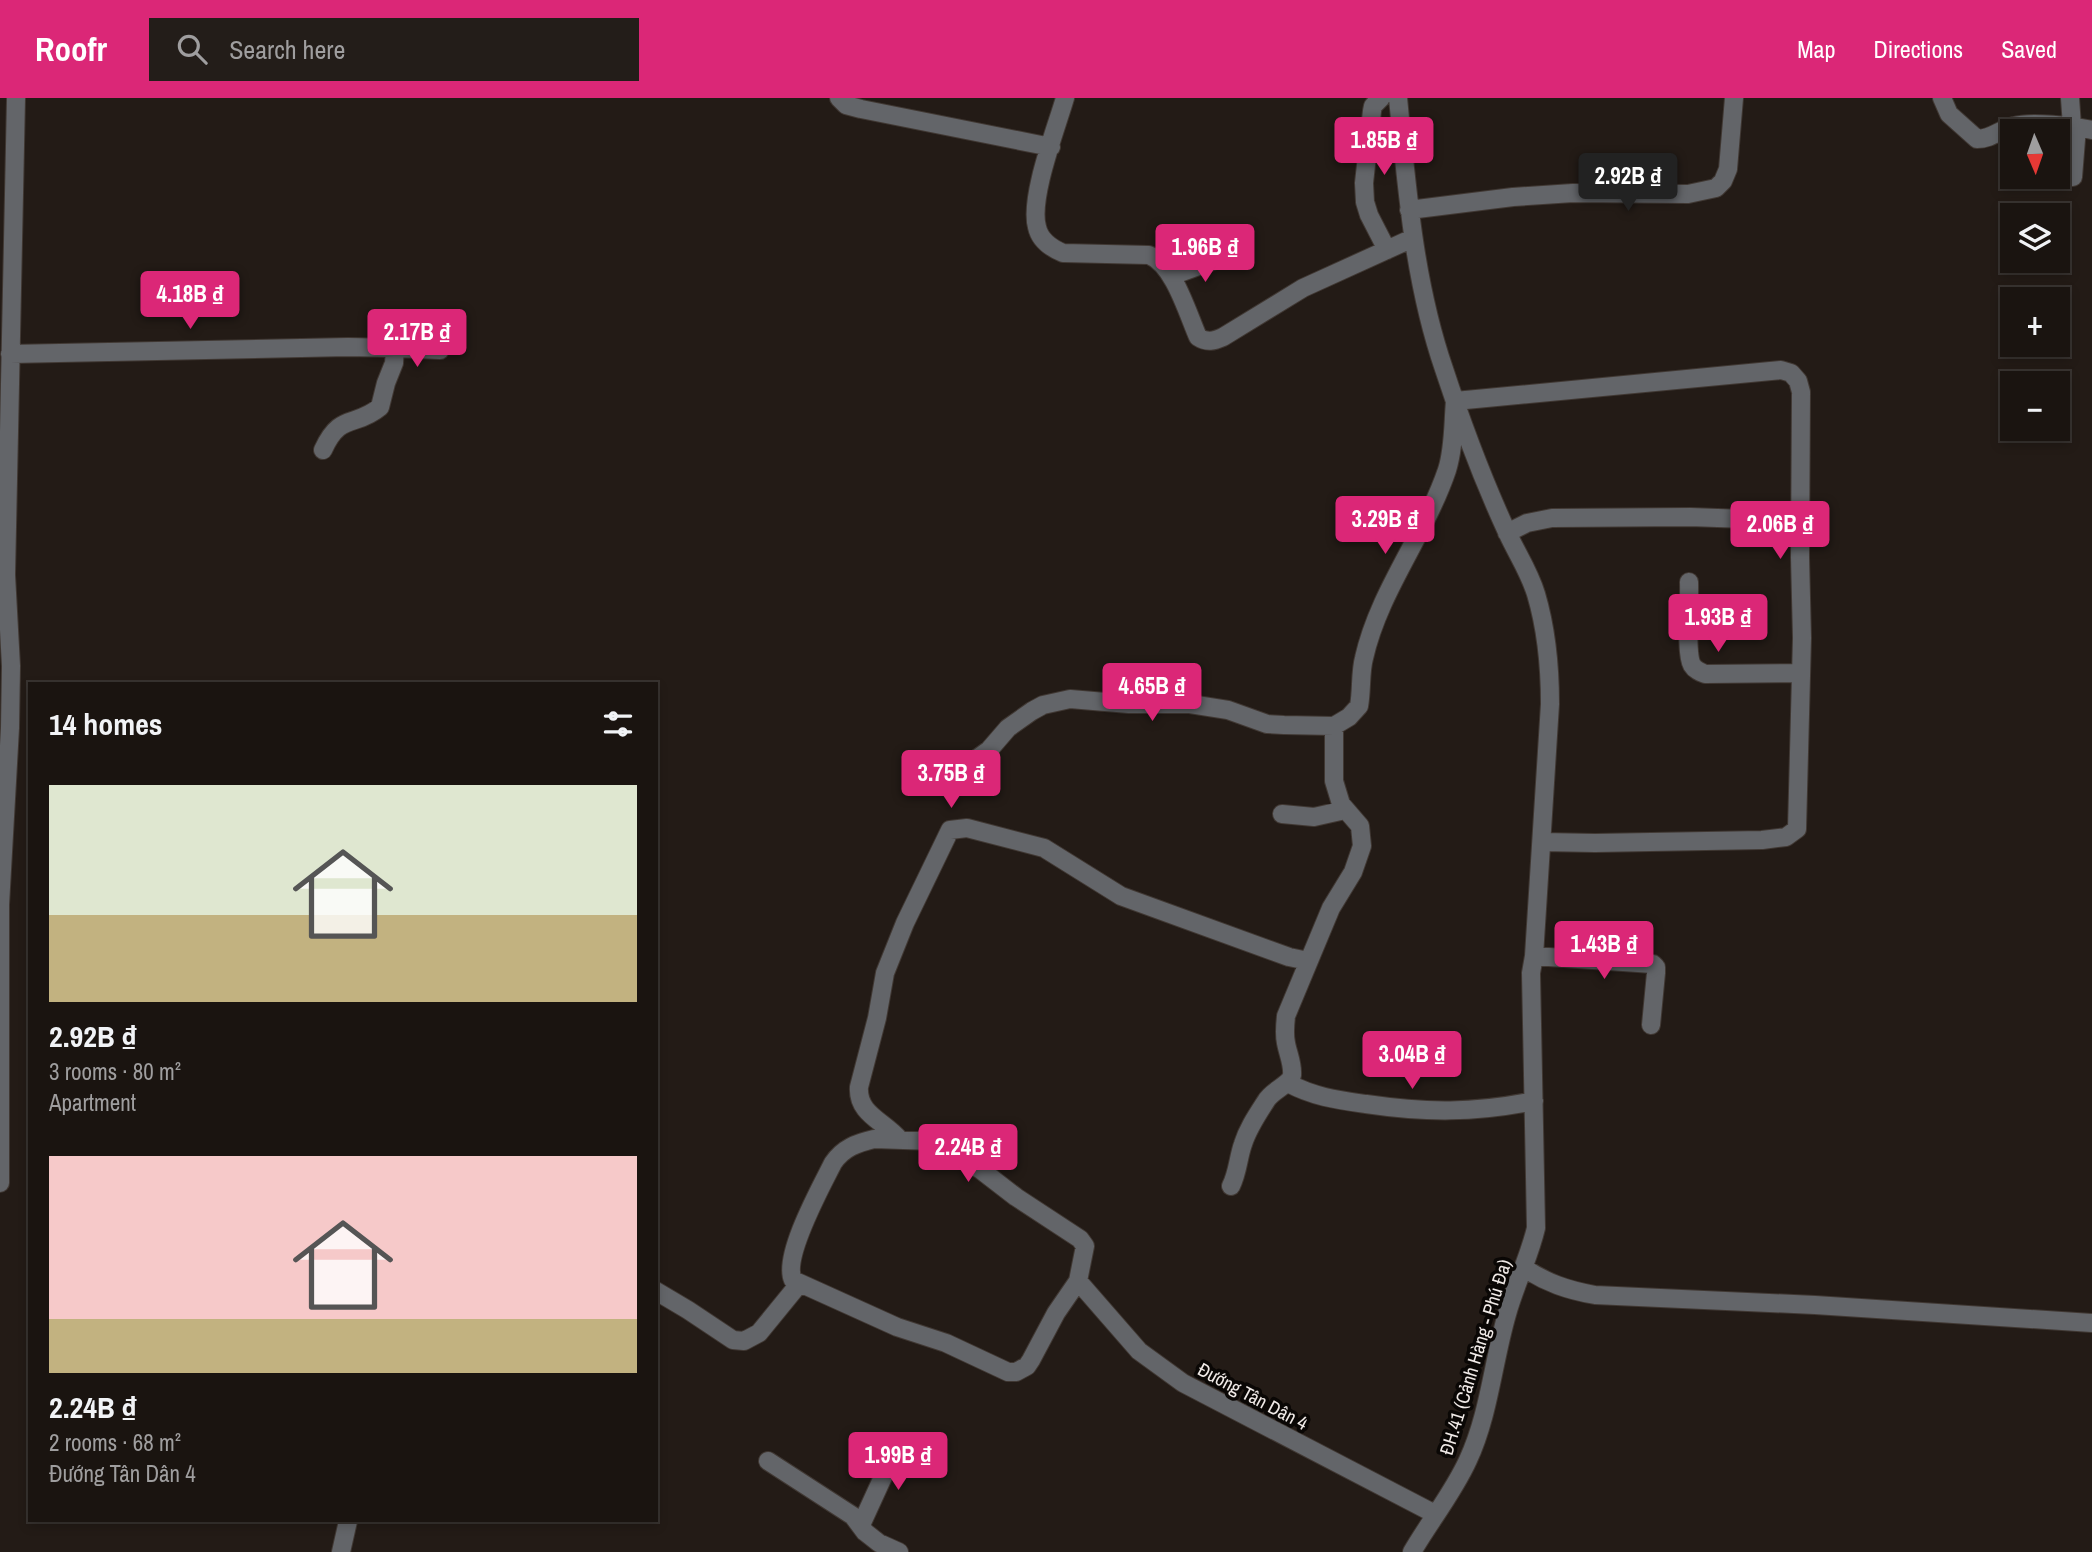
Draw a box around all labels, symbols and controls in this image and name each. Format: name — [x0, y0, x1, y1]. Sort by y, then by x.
search box — [149, 18, 639, 81]
text: Roofr — [35, 27, 107, 71]
icon: search — [173, 30, 211, 68]
text: Search here — [229, 32, 345, 67]
text: Map — [1797, 33, 1835, 65]
text: Directions — [1873, 33, 1963, 65]
text: Saved — [2001, 33, 2057, 65]
pin: 1.85B ₫ — [1319, 118, 1449, 177]
north arrow — [2000, 119, 2070, 189]
map controls — [2000, 119, 2070, 441]
text: 1.85B ₫ — [1350, 124, 1418, 155]
pin: 2.92B ₫ — [1563, 153, 1693, 213]
text: 2.92B ₫ — [1594, 160, 1662, 191]
button: layers — [2000, 203, 2070, 273]
pin: 1.96B ₫ — [1140, 225, 1270, 284]
text: 1.96B ₫ — [1171, 231, 1239, 262]
pin: 4.18B ₫ — [125, 272, 255, 331]
text: 4.18B ₫ — [156, 278, 224, 309]
button: + — [2000, 287, 2070, 357]
pin: 2.17B ₫ — [352, 310, 482, 369]
text: 2.17B ₫ — [383, 316, 451, 347]
button: − — [2000, 371, 2070, 441]
pin: 3.29B ₫ — [1320, 496, 1450, 556]
pin: 2.06B ₫ — [1715, 502, 1845, 561]
text: 3.29B ₫ — [1351, 503, 1419, 534]
text: 2.06B ₫ — [1746, 508, 1814, 539]
pin: 1.93B ₫ — [1653, 594, 1783, 654]
text: 1.93B ₫ — [1684, 601, 1752, 632]
pin: 4.65B ₫ — [1087, 664, 1217, 723]
text: 4.65B ₫ — [1118, 670, 1186, 701]
text: 14 homes — [49, 704, 163, 744]
icon: filters — [599, 705, 637, 743]
pin: 3.75B ₫ — [886, 750, 1016, 810]
text: 3.75B ₫ — [917, 757, 985, 788]
icon: home — [280, 831, 406, 957]
pin: 1.43B ₫ — [1539, 922, 1669, 981]
text: 1.43B ₫ — [1570, 928, 1638, 959]
text: 2.92B ₫ — [49, 1016, 137, 1056]
pin: 3.04B ₫ — [1347, 1032, 1477, 1091]
text: 3.04B ₫ — [1378, 1038, 1446, 1069]
text: 3 rooms · 80 m² — [49, 1056, 181, 1087]
text: Apartment — [49, 1087, 136, 1118]
pin: 2.24B ₫ — [903, 1124, 1033, 1184]
text: 2.24B ₫ — [934, 1131, 1002, 1162]
icon: home — [280, 1202, 406, 1328]
street label: ĐH.41 (Cảnh Hàng - Phú Đa) — [1433, 1256, 1517, 1458]
street label: Đướng Tân Dân 4 — [1193, 1356, 1313, 1436]
text: 2.24B ₫ — [49, 1387, 137, 1427]
text: 2 rooms · 68 m² — [49, 1427, 181, 1458]
pin: 1.99B ₫ — [833, 1432, 963, 1492]
text: 1.99B ₫ — [864, 1439, 932, 1470]
text: Đướng Tân Dân 4 — [49, 1458, 196, 1489]

